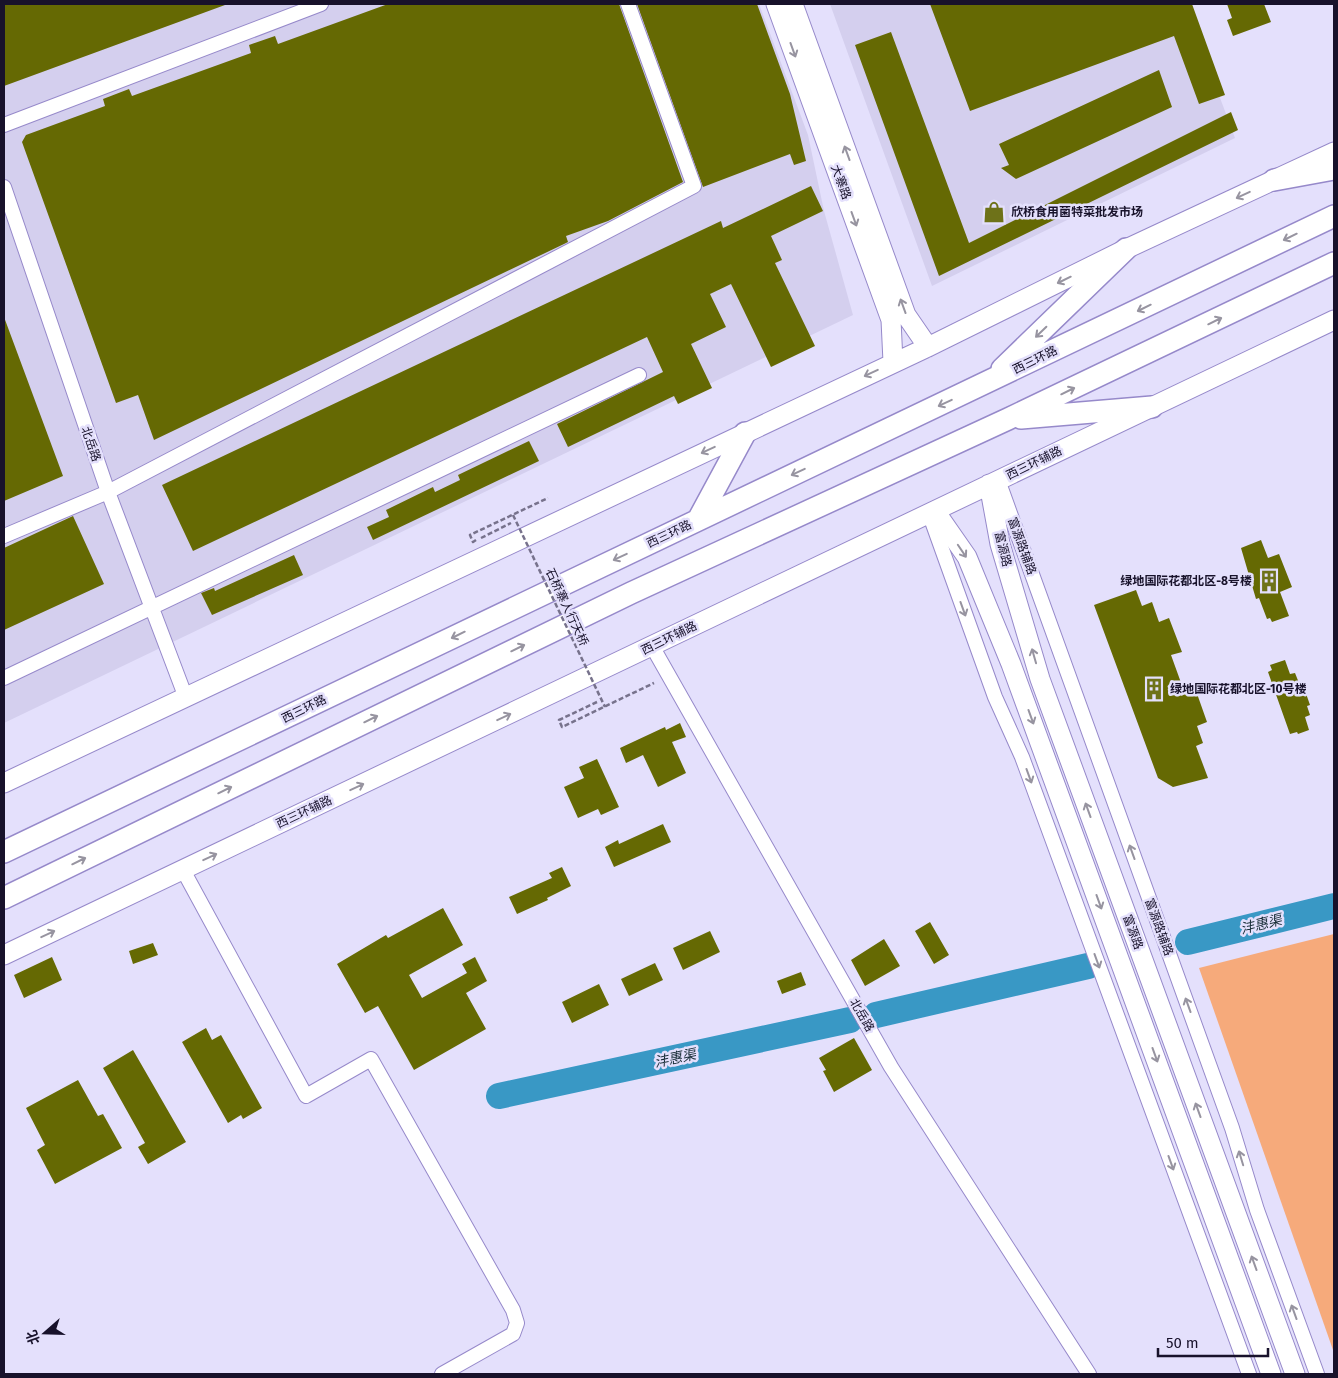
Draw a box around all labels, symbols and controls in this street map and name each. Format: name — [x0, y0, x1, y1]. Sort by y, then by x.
one-way arrow — [789, 41, 798, 57]
one-way arrow — [842, 146, 851, 161]
street label: 大寨路 — [828, 163, 854, 201]
one-way arrow — [1236, 191, 1251, 200]
shop icon: 欣桥食用菌特菜批发市场 — [981, 199, 1007, 225]
place label: 欣桥食用菌特菜批发市场 — [1011, 205, 1143, 219]
one-way arrow — [850, 210, 859, 226]
one-way arrow — [1283, 233, 1298, 242]
one-way arrow — [1057, 276, 1072, 285]
one-way arrow — [898, 298, 907, 314]
one-way arrow — [1137, 303, 1152, 313]
one-way arrow — [1207, 315, 1222, 325]
one-way arrow — [1034, 326, 1047, 338]
street label: 西三环路 — [1010, 343, 1060, 377]
one-way arrow — [864, 369, 879, 378]
one-way arrow — [1060, 385, 1075, 395]
one-way arrow — [938, 398, 953, 408]
street label: 北岳路 — [79, 425, 103, 463]
street label: 西三环辅路 — [1004, 444, 1064, 482]
one-way arrow — [701, 446, 716, 456]
one-way arrow — [791, 468, 806, 478]
street label: 富源路辅路 — [1005, 515, 1039, 577]
street label: 西三环路 — [644, 518, 694, 550]
street label: 富源路 — [992, 530, 1014, 568]
one-way arrow — [957, 544, 967, 558]
one-way arrow — [613, 553, 628, 562]
street label: 石桥寨人行天桥 — [543, 566, 591, 648]
building icon: 绿地国际花都北区-8号楼 — [1256, 568, 1282, 594]
place label: 绿地国际花都北区-8号楼 — [1120, 574, 1252, 588]
one-way arrow — [959, 600, 968, 616]
street label: 西三环辅路 — [639, 619, 699, 657]
one-way arrow — [451, 631, 466, 640]
one-way arrow — [510, 643, 525, 652]
one-way arrow — [1028, 649, 1038, 665]
building icon: 绿地国际花都北区-10号楼 — [1141, 676, 1167, 702]
place label: 绿地国际花都北区-10号楼 — [1170, 682, 1307, 696]
street label: 西三环路 — [279, 692, 329, 726]
one-way arrow — [1027, 709, 1036, 724]
one-way arrow — [496, 712, 511, 721]
one-way arrow — [364, 714, 379, 724]
one-way arrow — [1025, 768, 1034, 783]
one-way arrow — [349, 782, 364, 791]
one-way arrow — [217, 785, 232, 794]
street label: 西三环辅路 — [274, 793, 334, 831]
one-way arrow — [1083, 802, 1092, 818]
one-way arrow — [1127, 845, 1136, 861]
one-way arrow — [202, 852, 217, 861]
one-way arrow — [71, 856, 86, 865]
one-way arrow — [1095, 894, 1104, 910]
street label: 富源路辅路 — [1142, 896, 1176, 958]
water label: 沣惠渠 — [1239, 911, 1285, 938]
street label: 富源路 — [1120, 913, 1146, 951]
one-way arrow — [40, 929, 55, 939]
one-way arrow — [1093, 953, 1102, 969]
street label: 北岳路 — [847, 996, 877, 1034]
one-way arrow — [1183, 998, 1192, 1013]
water label: 沣惠渠 — [653, 1045, 699, 1071]
one-way arrow — [1151, 1047, 1160, 1062]
one-way arrow — [1193, 1103, 1202, 1118]
one-way arrow — [1236, 1151, 1246, 1167]
one-way arrow — [1167, 1155, 1176, 1170]
one-way arrow — [1249, 1256, 1258, 1271]
one-way arrow — [1289, 1305, 1298, 1320]
north arrow — [20, 1308, 70, 1358]
scale bar — [1158, 1326, 1268, 1358]
text: 北 — [23, 1328, 44, 1347]
text: 50 m — [1166, 1334, 1199, 1352]

